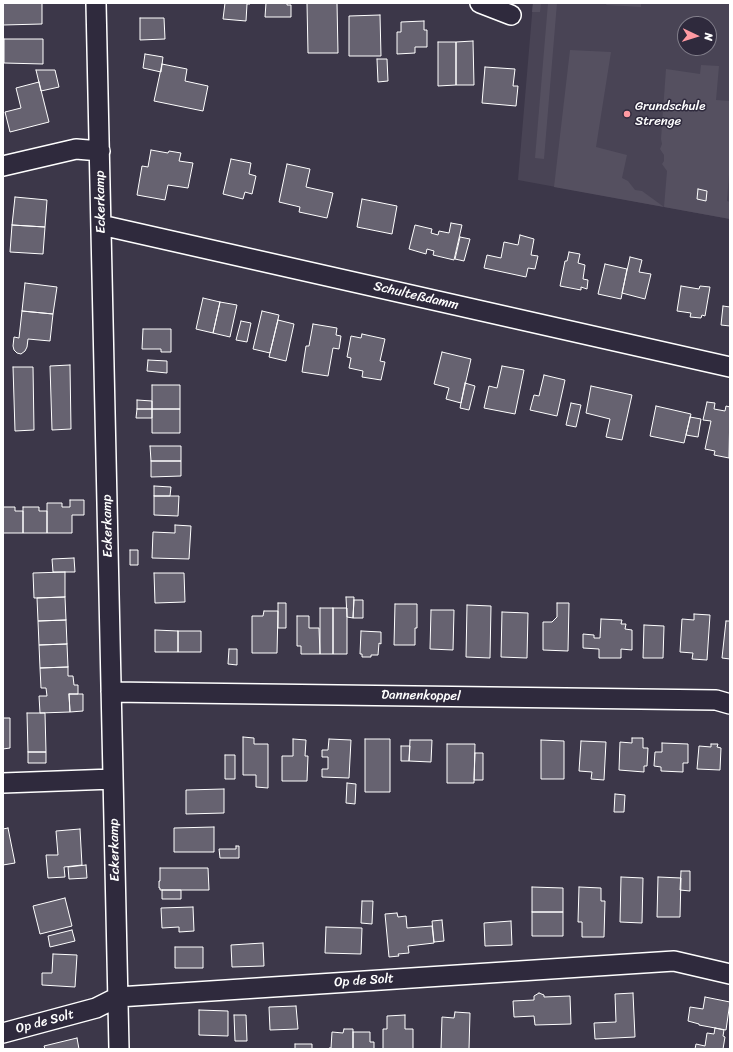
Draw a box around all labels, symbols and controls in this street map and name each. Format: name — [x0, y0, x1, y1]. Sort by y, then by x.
north arrow — [677, 16, 717, 56]
text: N — [699, 32, 718, 41]
place label: Grundschule Strenge — [635, 99, 705, 130]
marker: Grundschule Strenge — [622, 109, 632, 119]
street label: Eckerkamp — [93, 170, 109, 234]
street label: Schulteßdamm — [372, 279, 460, 313]
street label: Eckerkamp — [100, 494, 116, 558]
street label: Dannenkoppel — [381, 688, 461, 704]
street label: Eckerkamp — [107, 818, 123, 882]
street label: Op de Solt — [334, 971, 394, 991]
street label: Op de Solt — [14, 1007, 76, 1037]

